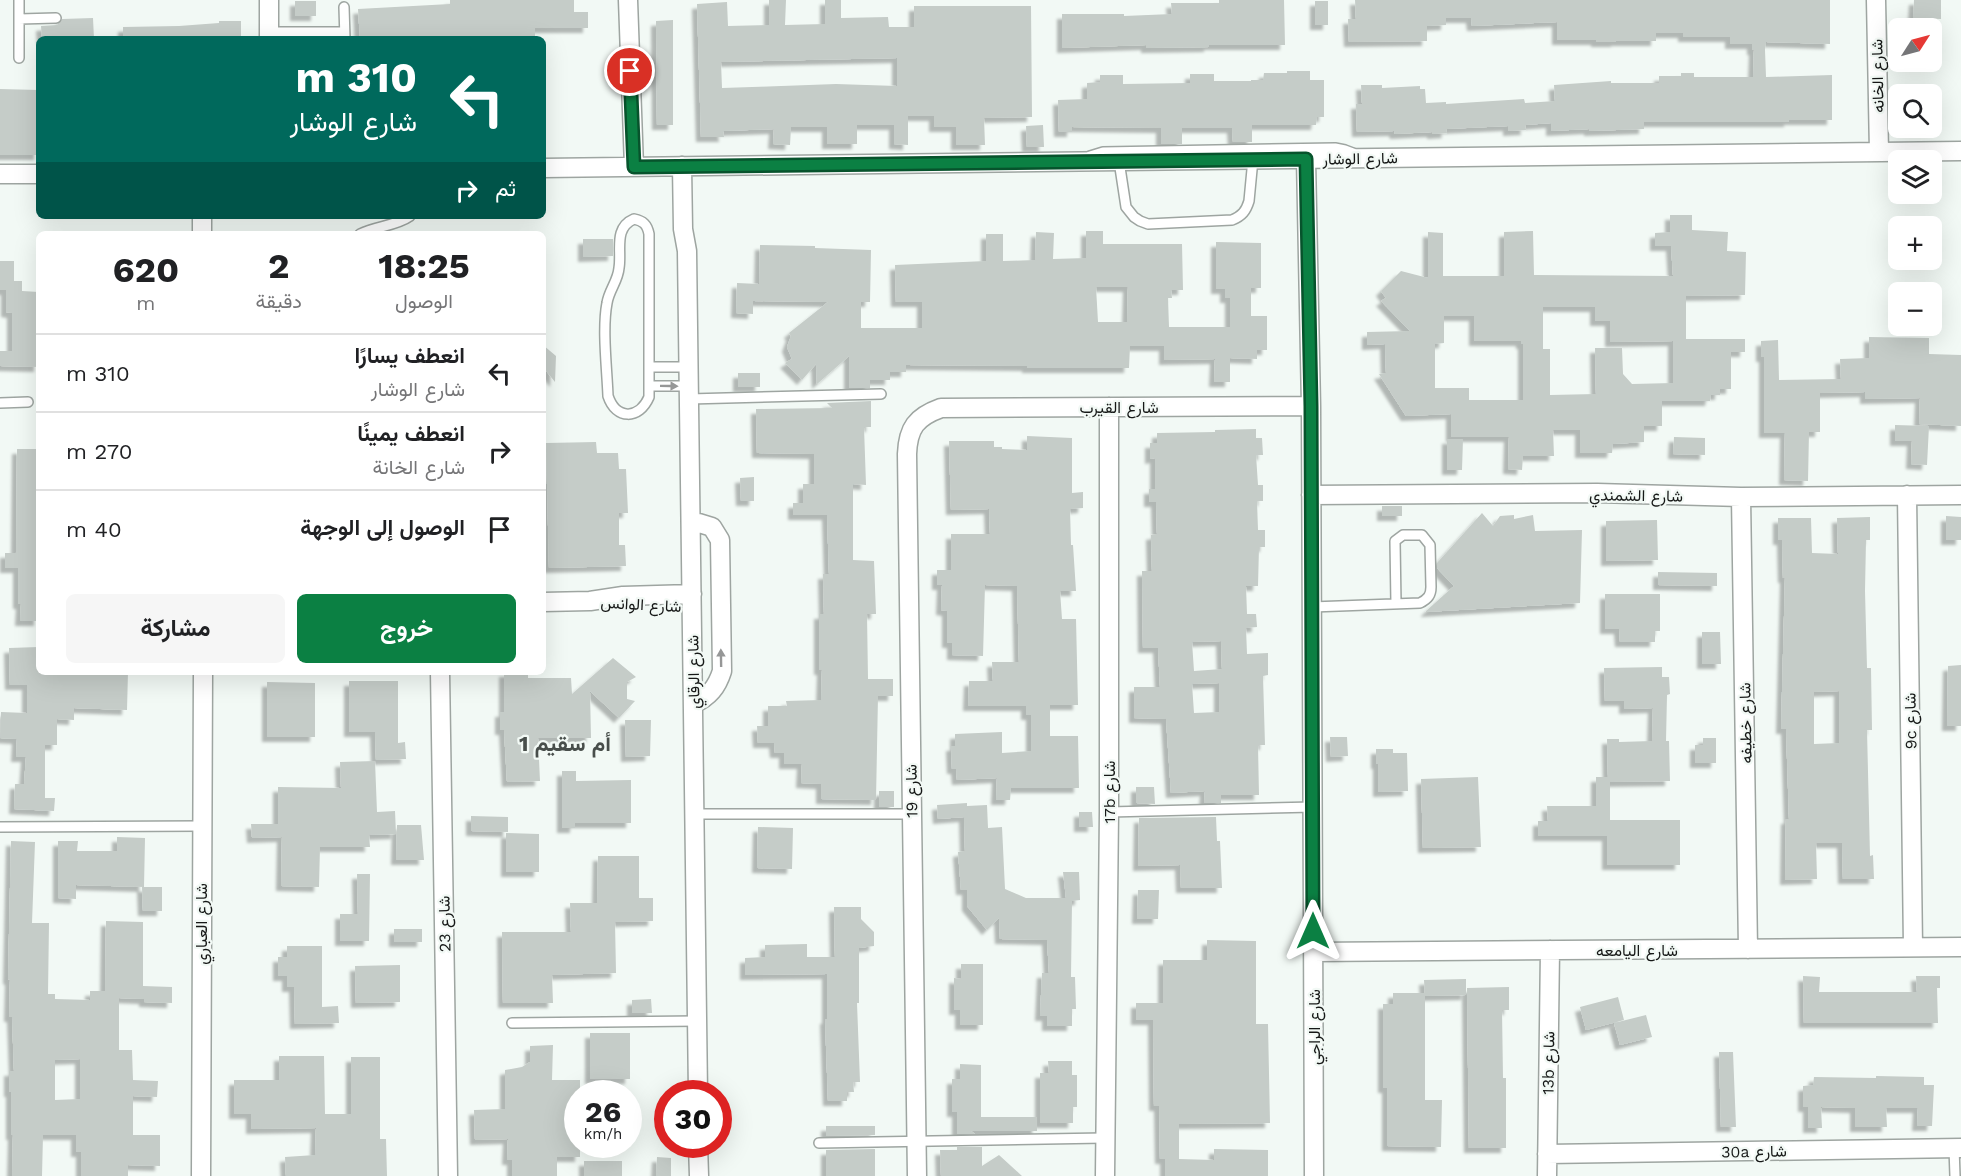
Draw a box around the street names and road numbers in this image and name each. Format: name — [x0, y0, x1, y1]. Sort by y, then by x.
street label: شارع الخانه — [1867, 39, 1890, 113]
street label: شارع الوشار — [1321, 148, 1398, 171]
street label: شارع القيرب — [1079, 398, 1159, 419]
street label: شارع الشمندي — [1589, 485, 1683, 510]
street label: شارع الوانس — [600, 593, 682, 618]
street label: شارع الرقاي — [683, 635, 708, 709]
street label: شارع خطيفه — [1735, 682, 1758, 764]
street label: 9c شارع — [1901, 693, 1922, 749]
street label: 17b شارع — [1100, 761, 1121, 823]
street label: شارع 19 — [902, 764, 923, 818]
street label: شارع العباري — [192, 883, 215, 965]
street label: شارع 23 — [435, 896, 456, 952]
street label: شارع اليامعه — [1596, 941, 1678, 962]
street label: شارع الراجي — [1305, 989, 1328, 1065]
street label: 13b شارع — [1538, 1031, 1561, 1095]
street label: 30a شارع — [1721, 1141, 1787, 1164]

